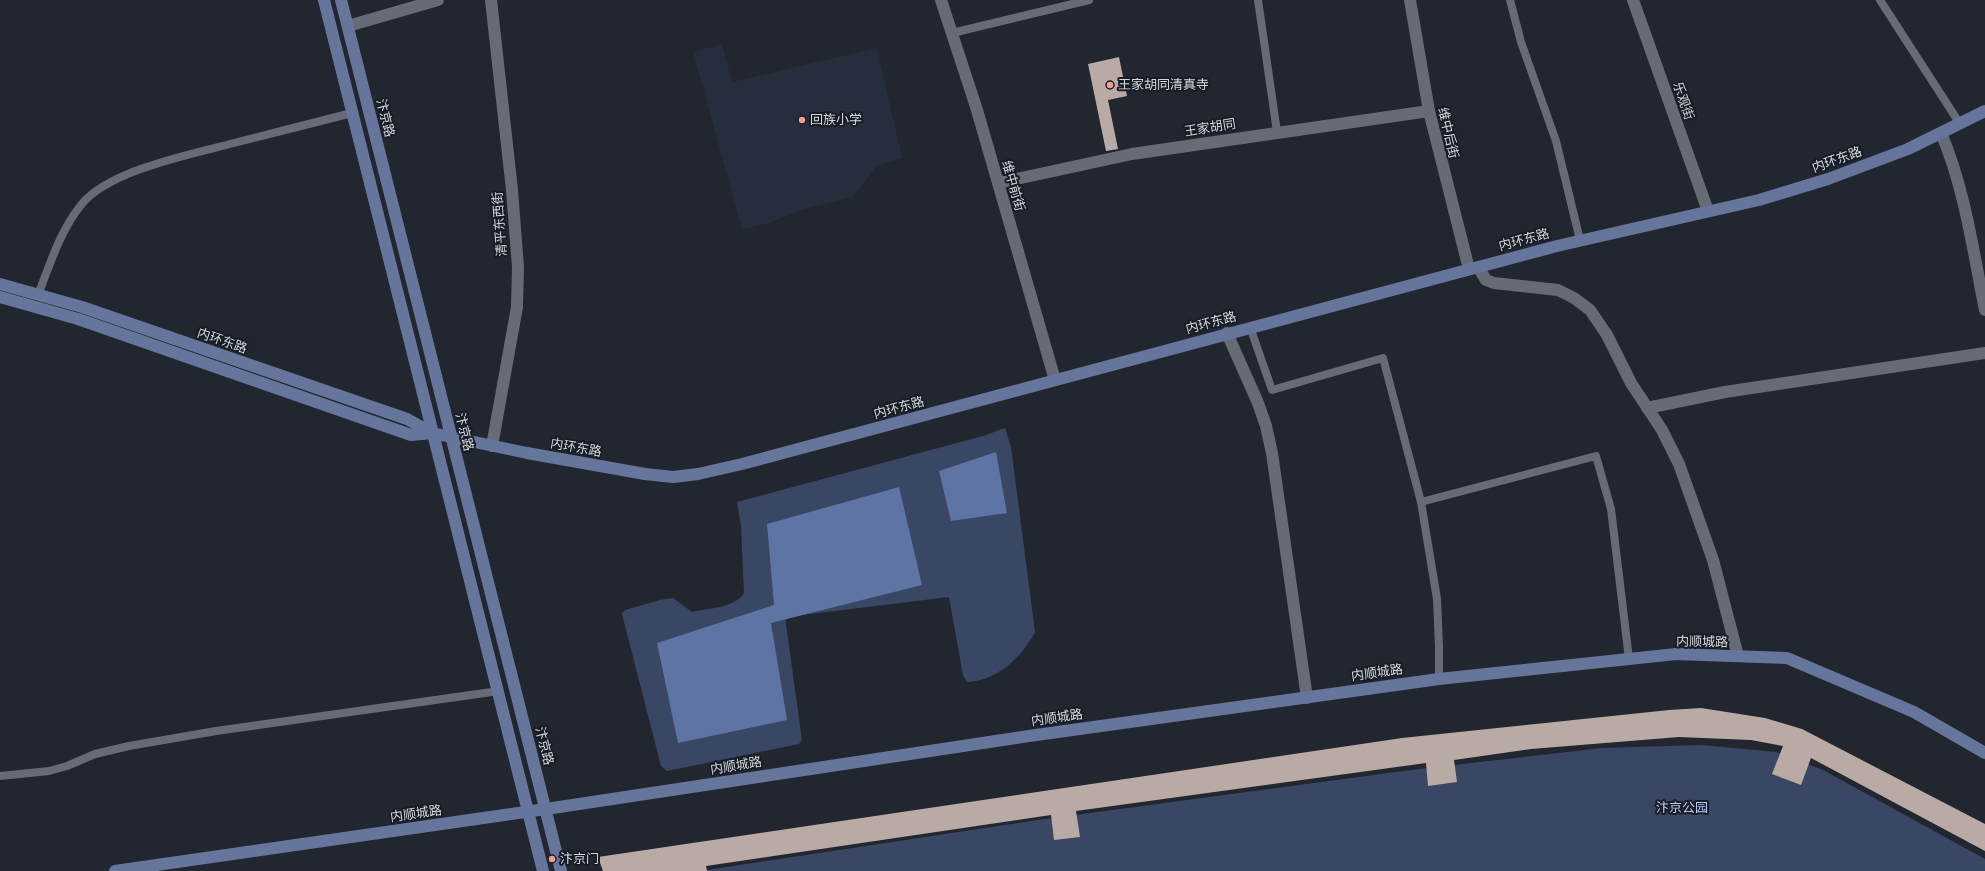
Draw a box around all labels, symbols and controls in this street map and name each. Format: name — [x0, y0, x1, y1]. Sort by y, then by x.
place label: 王家胡同清真寺 — [1118, 77, 1209, 93]
marker: 王家胡同清真寺 — [1105, 80, 1115, 90]
street label: 乐观街 — [1669, 80, 1697, 122]
street label: 汴京路 — [373, 97, 397, 139]
street label: 维中后街 — [1435, 106, 1461, 160]
place label: 回族小学 — [810, 112, 862, 128]
marker: 回族小学 — [797, 115, 807, 125]
street label: 王家胡同 — [1183, 116, 1237, 140]
street label: 内环东路 — [1810, 144, 1864, 176]
street label: 维中前街 — [998, 159, 1028, 213]
street label: 清平东西街 — [490, 191, 510, 257]
street label: 内环东路 — [1497, 226, 1551, 254]
street label: 内环东路 — [1184, 309, 1238, 337]
street label: 内环东路 — [195, 325, 249, 357]
street label: 内环东路 — [872, 394, 926, 422]
street label: 汴京路 — [452, 411, 476, 453]
street label: 内环东路 — [549, 436, 603, 460]
street label: 内顺城路 — [1676, 634, 1728, 650]
street label: 内顺城路 — [1350, 662, 1404, 684]
street label: 内顺城路 — [1030, 707, 1084, 729]
street label: 汴京路 — [532, 725, 556, 767]
street label: 内顺城路 — [709, 754, 763, 778]
park label: 汴京公园 — [1656, 800, 1708, 816]
street label: 内顺城路 — [389, 803, 443, 825]
place label: 汴京门 — [560, 851, 599, 867]
marker: 汴京门 — [547, 854, 557, 864]

